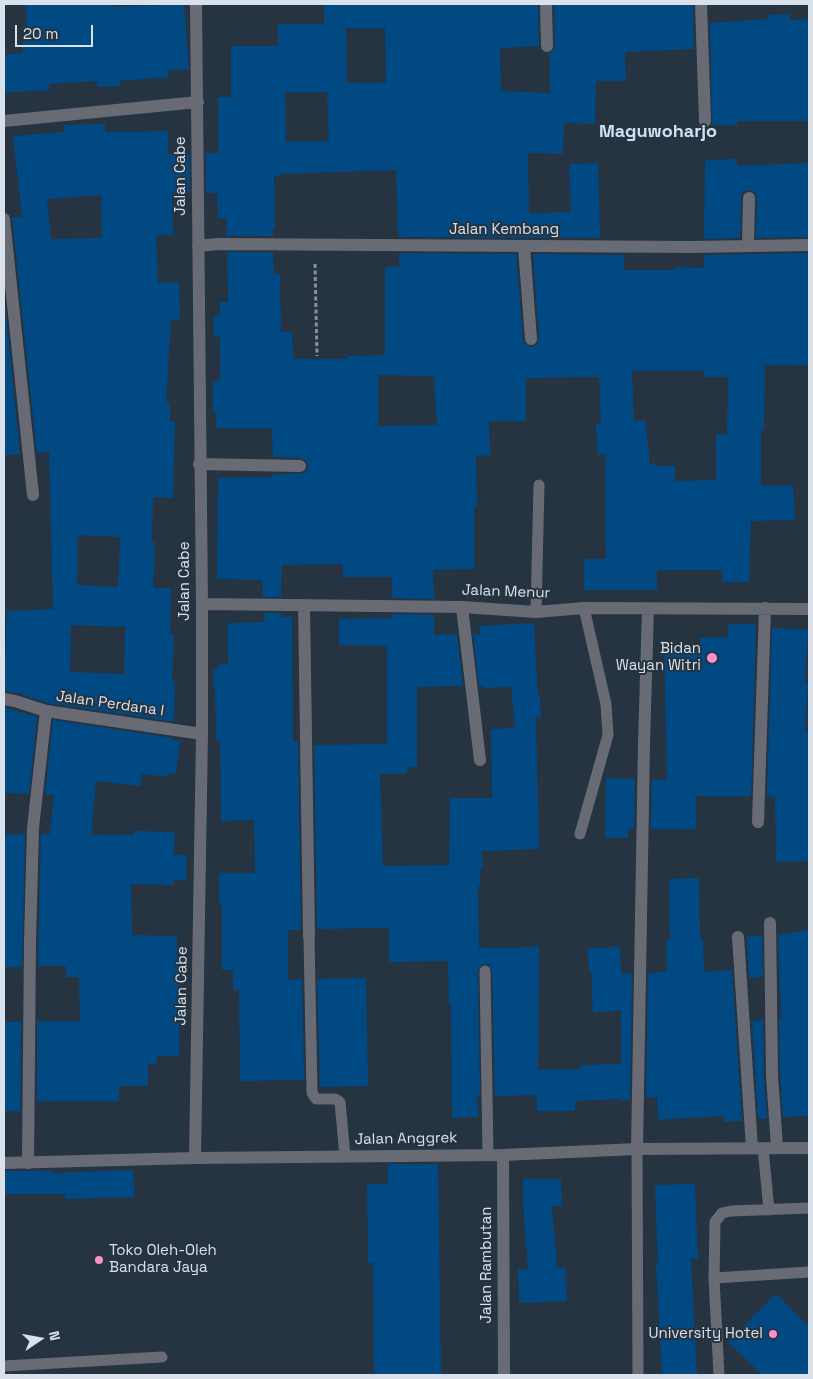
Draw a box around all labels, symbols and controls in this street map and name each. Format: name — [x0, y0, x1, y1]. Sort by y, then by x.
scale bar — [18, 15, 95, 47]
text: 20 m — [23, 24, 58, 43]
district label: Maguwoharjo — [599, 121, 717, 143]
street label: Jalan Cabe — [172, 136, 190, 216]
street label: Jalan Kembang — [449, 221, 559, 239]
street label: Jalan Cabe — [176, 541, 194, 621]
street label: Jalan Menur — [462, 581, 550, 603]
place label: Bidan Wayan Witri — [616, 640, 701, 675]
marker: Bidan Wayan Witri — [705, 651, 719, 665]
street label: Jalan Perdana I — [55, 687, 165, 721]
street label: Jalan Cabe — [172, 946, 192, 1026]
street label: Jalan Anggrek — [354, 1129, 458, 1149]
street label: Jalan Rambutan — [478, 1206, 496, 1324]
place label: Toko Oleh-Oleh Bandara Jaya — [109, 1242, 217, 1277]
marker: Toko Oleh-Oleh Bandara Jaya — [93, 1254, 105, 1266]
north arrow — [15, 1314, 65, 1364]
place label: University Hotel — [648, 1325, 763, 1343]
marker: University Hotel — [767, 1328, 779, 1340]
text: N — [45, 1329, 64, 1342]

